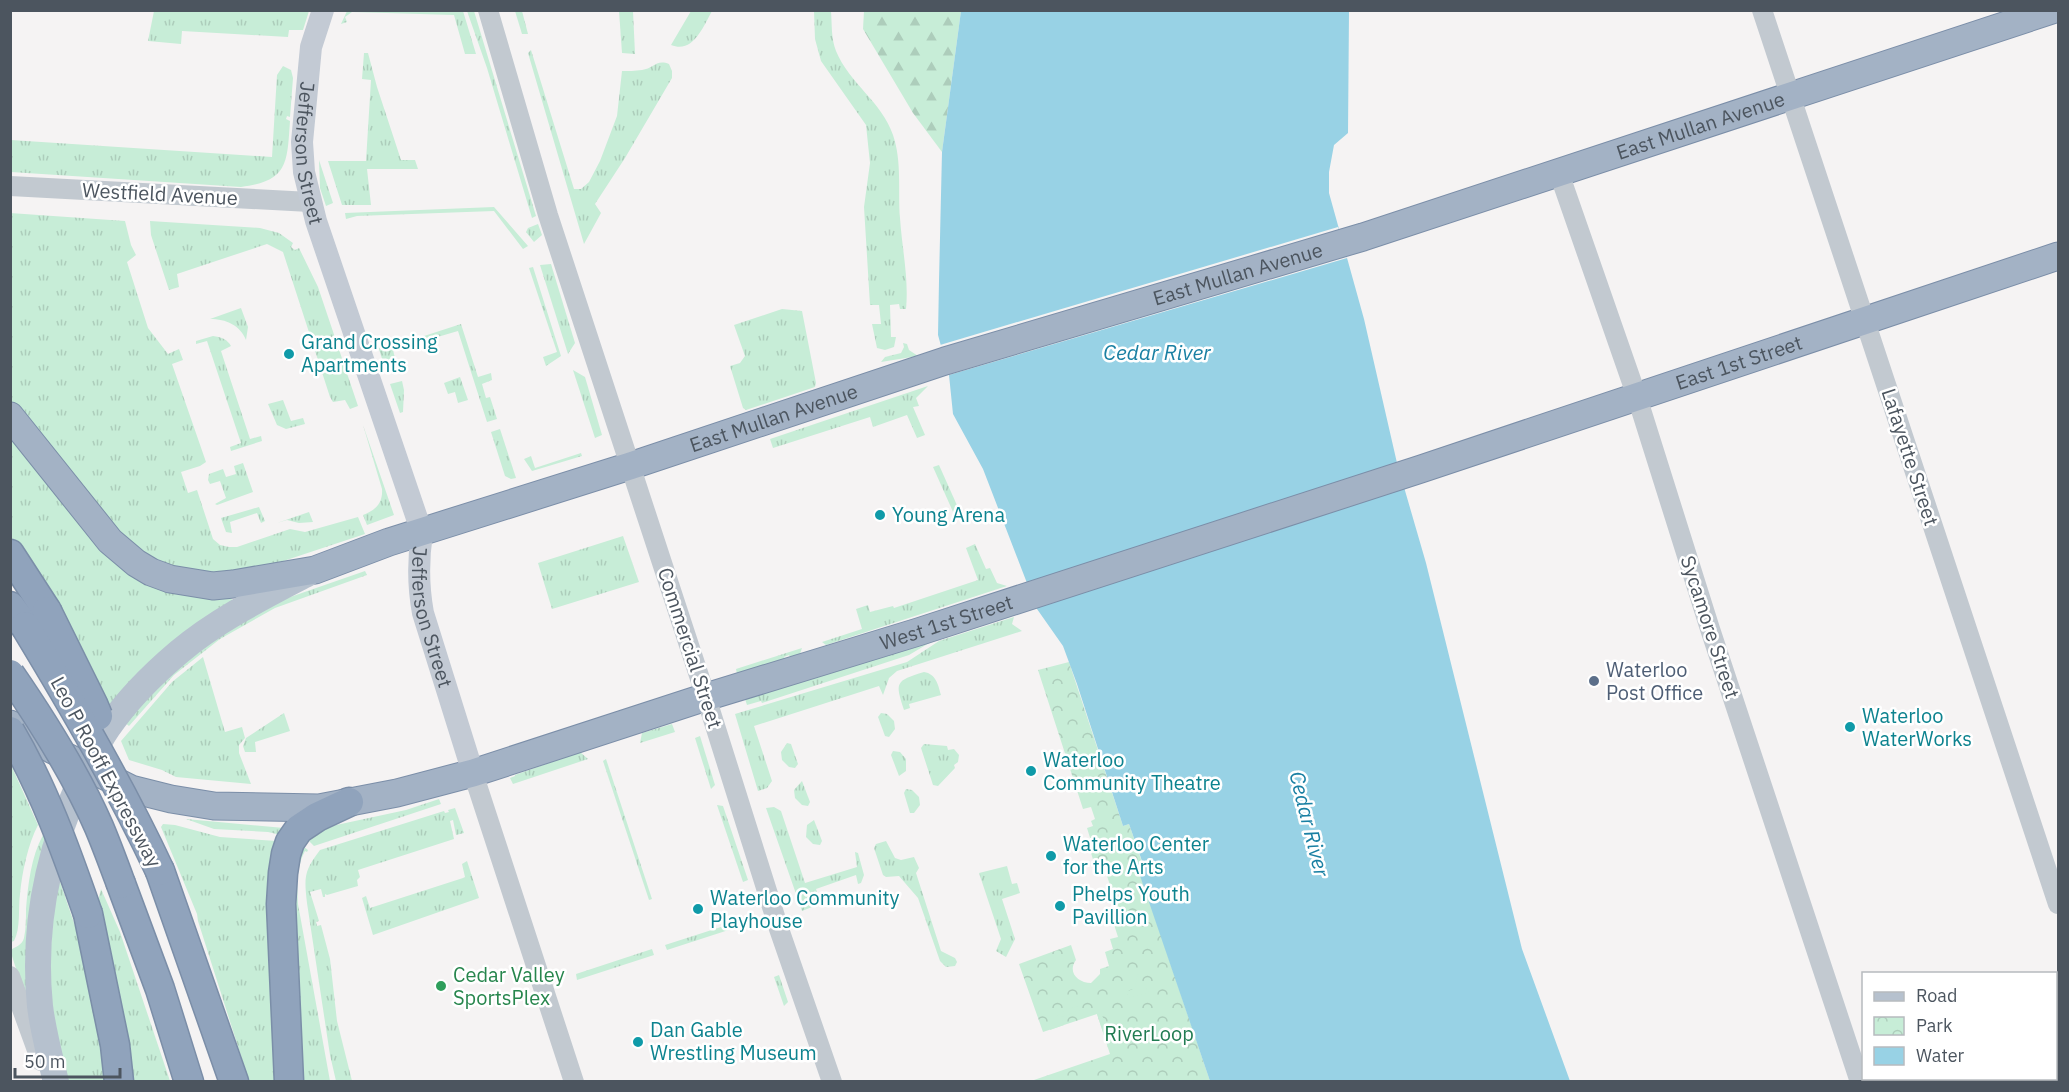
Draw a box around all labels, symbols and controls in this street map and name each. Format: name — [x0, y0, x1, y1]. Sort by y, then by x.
street label: Jefferson Street — [289, 81, 330, 227]
street label: East Mullan Avenue — [1613, 85, 1788, 166]
street label: Westfield Avenue — [82, 176, 239, 211]
street label: East Mullan Avenue — [1150, 236, 1326, 312]
place label: Grand Crossing Apartments — [301, 328, 438, 378]
street label: East 1st Street — [1672, 329, 1806, 396]
water label: Cedar River — [1103, 338, 1212, 366]
marker: Grand Crossing Apartments — [282, 347, 296, 361]
street label: East Mullan Avenue — [686, 377, 861, 458]
street label: Lafayette Street — [1876, 385, 1945, 529]
place label: Young Arena — [892, 501, 1005, 528]
marker: Young Arena — [873, 508, 887, 522]
street label: Jefferson Street — [406, 545, 459, 691]
street label: Sycamore Street — [1675, 552, 1746, 702]
street label: Commercial Street — [652, 564, 729, 732]
street label: West 1st Street — [876, 588, 1016, 656]
place label: Waterloo Post Office — [1606, 656, 1703, 706]
street label: Leo P Rooff Expressway — [45, 672, 168, 872]
marker: Waterloo Post Office — [1587, 674, 1601, 688]
place label: Waterloo WaterWorks — [1862, 702, 1972, 752]
marker: Waterloo WaterWorks — [1843, 720, 1857, 734]
place label: Waterloo Community Theatre — [1043, 746, 1221, 796]
marker: Waterloo Community Theatre — [1024, 764, 1038, 778]
water label: Cedar River — [1283, 768, 1337, 881]
place label: Waterloo Center for the Arts — [1063, 830, 1209, 880]
marker: Waterloo Center for the Arts — [1044, 849, 1058, 863]
place label: Phelps Youth Pavillion — [1072, 880, 1190, 930]
place label: Waterloo Community Playhouse — [710, 884, 899, 934]
marker: Phelps Youth Pavillion — [1053, 899, 1067, 913]
marker: Waterloo Community Playhouse — [691, 902, 705, 916]
place label: Cedar Valley SportsPlex — [453, 961, 565, 1011]
legend — [1862, 972, 2057, 1080]
marker: Cedar Valley SportsPlex — [434, 979, 448, 993]
text: Road — [1916, 984, 1957, 1007]
text: Park — [1916, 1014, 1953, 1037]
place label: Dan Gable Wrestling Museum — [650, 1016, 817, 1066]
park label: RiverLoop — [1104, 1020, 1194, 1047]
marker: Dan Gable Wrestling Museum — [631, 1035, 645, 1049]
scale bar — [15, 1041, 120, 1079]
text: Water — [1916, 1044, 1965, 1067]
text: 50 m — [24, 1050, 66, 1073]

